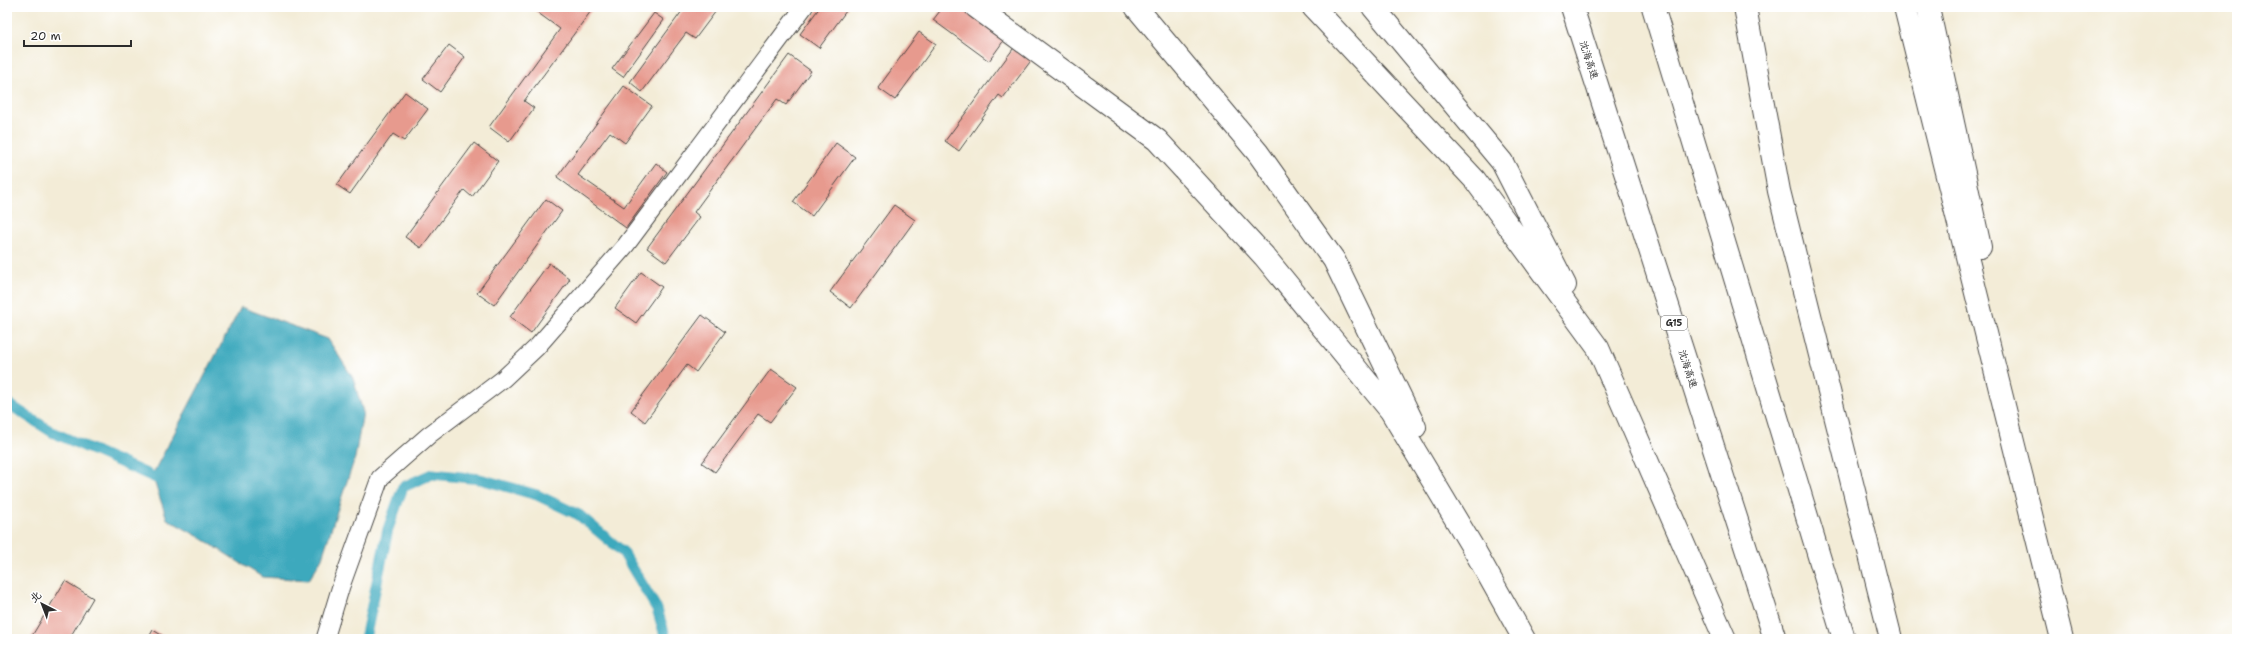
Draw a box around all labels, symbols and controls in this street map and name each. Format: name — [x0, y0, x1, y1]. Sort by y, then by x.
scale bar — [24, 22, 131, 48]
text: 20 m — [30, 28, 61, 44]
street label: 沈海高速 — [1577, 39, 1601, 81]
road number: G15 — [1661, 316, 1687, 330]
street label: 沈海高速 — [1676, 348, 1700, 390]
north arrow — [22, 584, 62, 624]
text: 北 — [27, 588, 45, 606]

